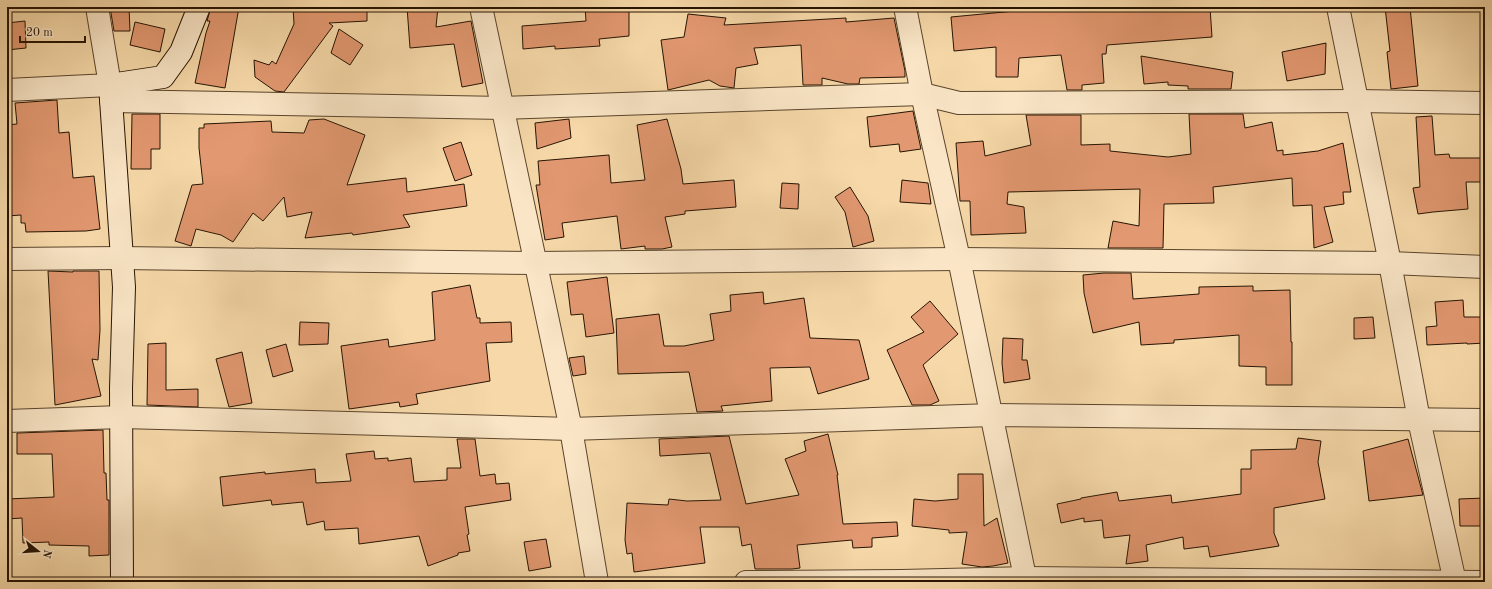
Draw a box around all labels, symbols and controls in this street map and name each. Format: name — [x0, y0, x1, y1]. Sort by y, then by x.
scale bar — [20, 18, 85, 44]
text: 20 m — [26, 27, 53, 39]
north arrow — [18, 531, 58, 571]
text: N — [39, 548, 53, 560]

